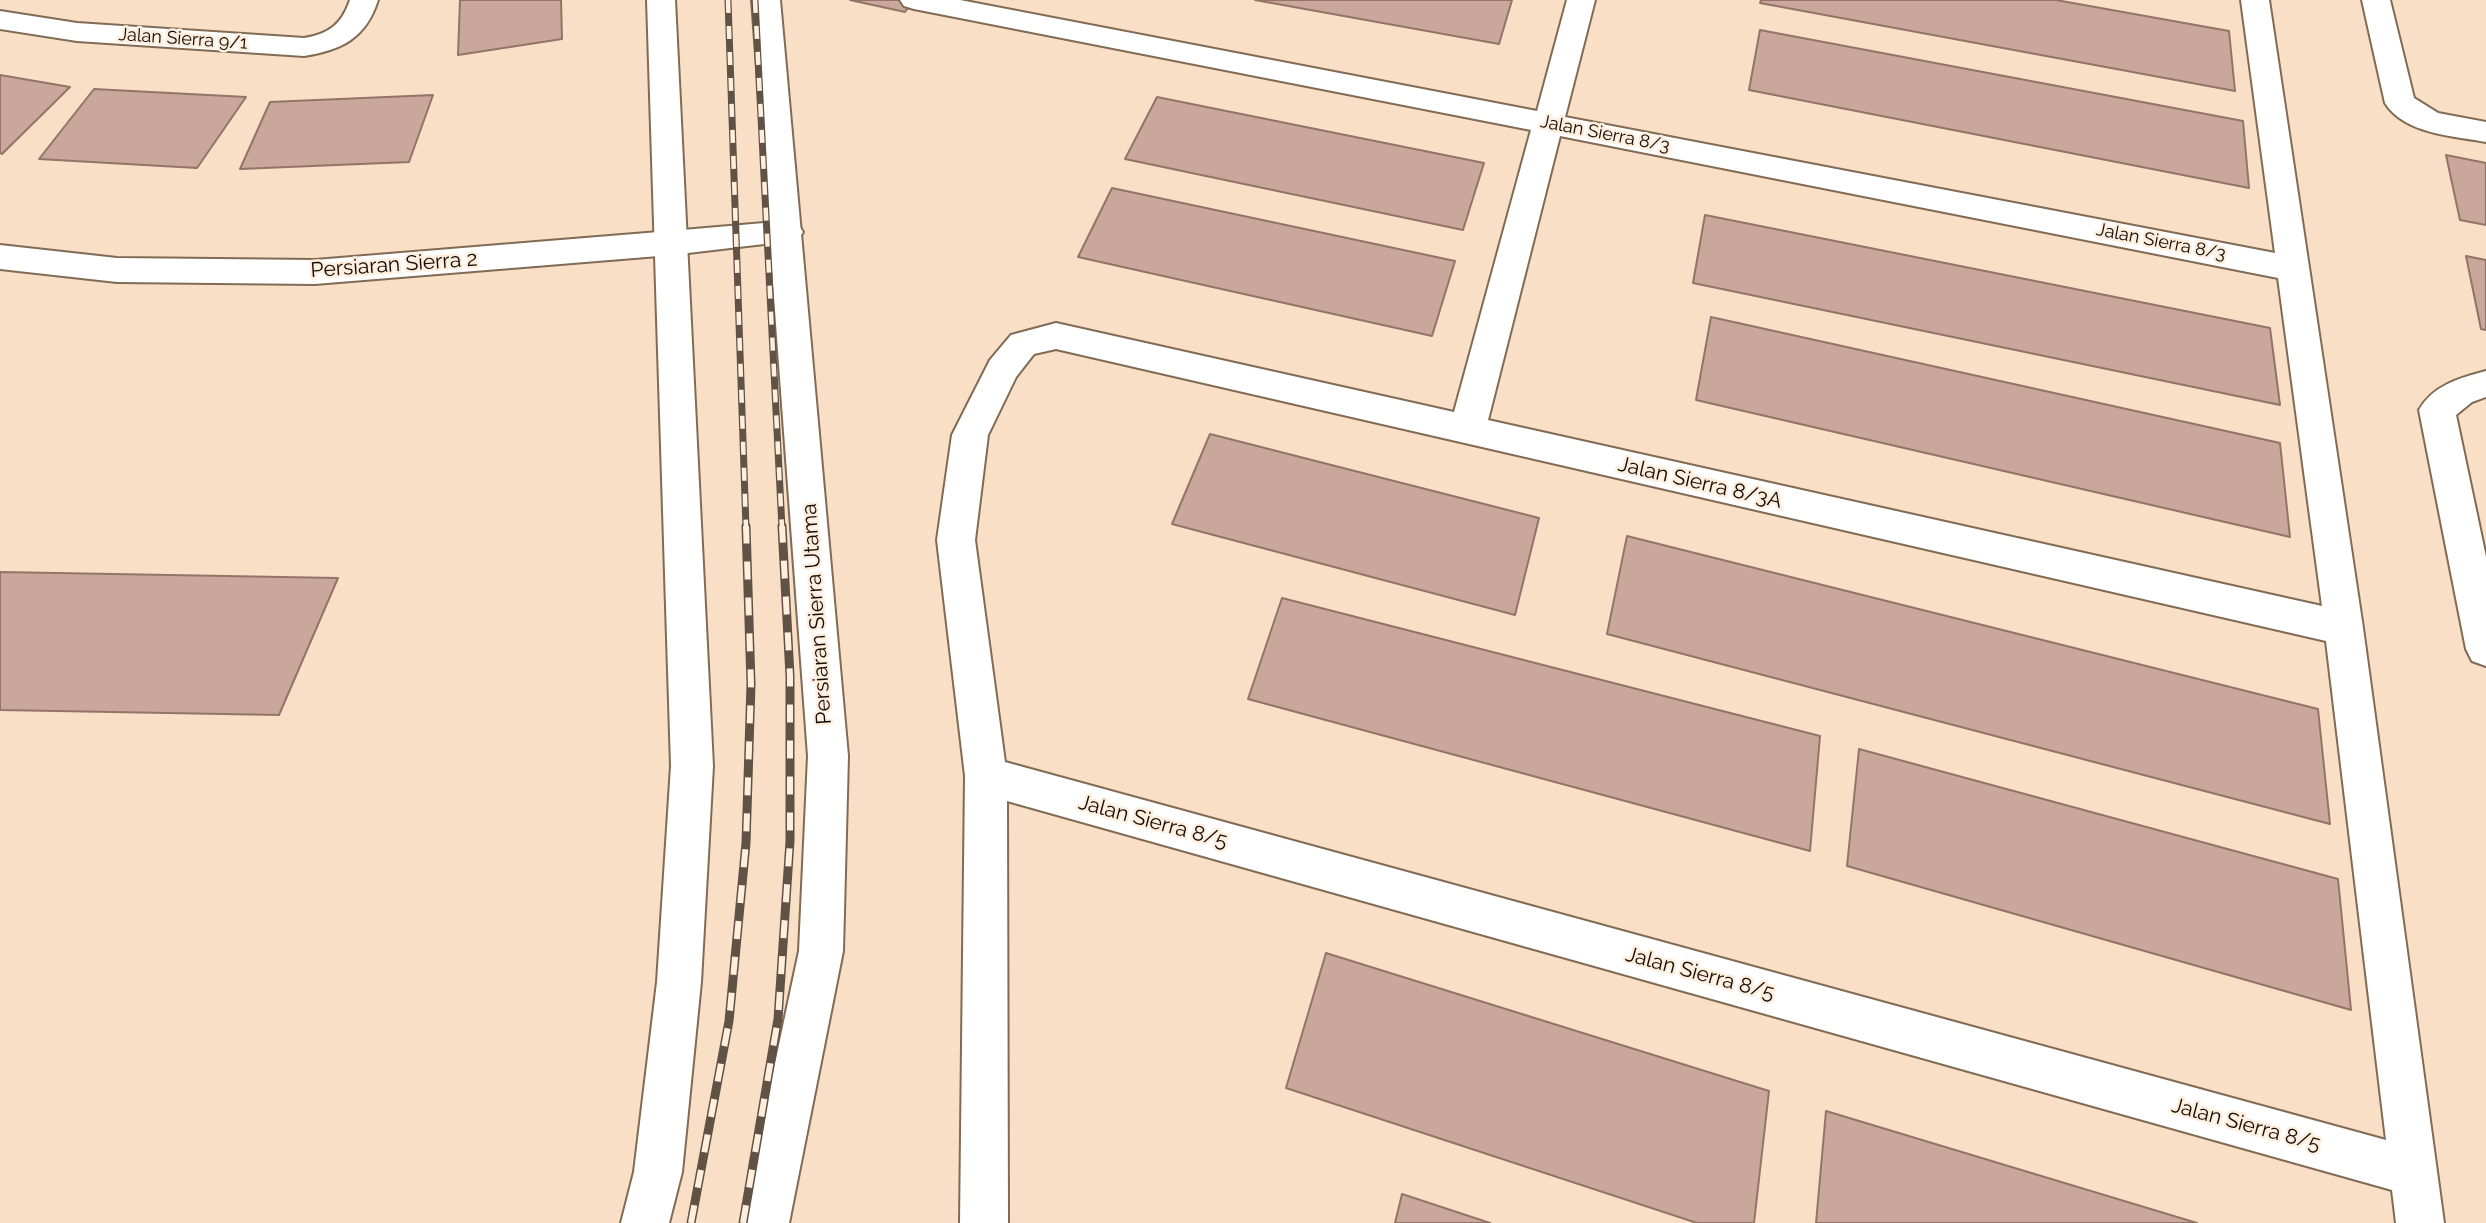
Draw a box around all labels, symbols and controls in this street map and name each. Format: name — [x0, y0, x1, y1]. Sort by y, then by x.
street label: Jalan Sierra 9/1 — [118, 24, 248, 54]
street label: Jalan Sierra 8/3 — [1539, 111, 1671, 157]
street label: Jalan Sierra 8/3 — [2095, 219, 2227, 265]
street label: Persiaran Sierra 2 — [310, 247, 478, 283]
street label: Jalan Sierra 8/3A — [1616, 452, 1784, 514]
street label: Persiaran Sierra Utama — [797, 503, 837, 725]
street label: Jalan Sierra 8/5 — [1076, 790, 1230, 854]
street label: Jalan Sierra 8/5 — [1623, 942, 1777, 1006]
street label: Jalan Sierra 8/5 — [2169, 1093, 2323, 1157]

